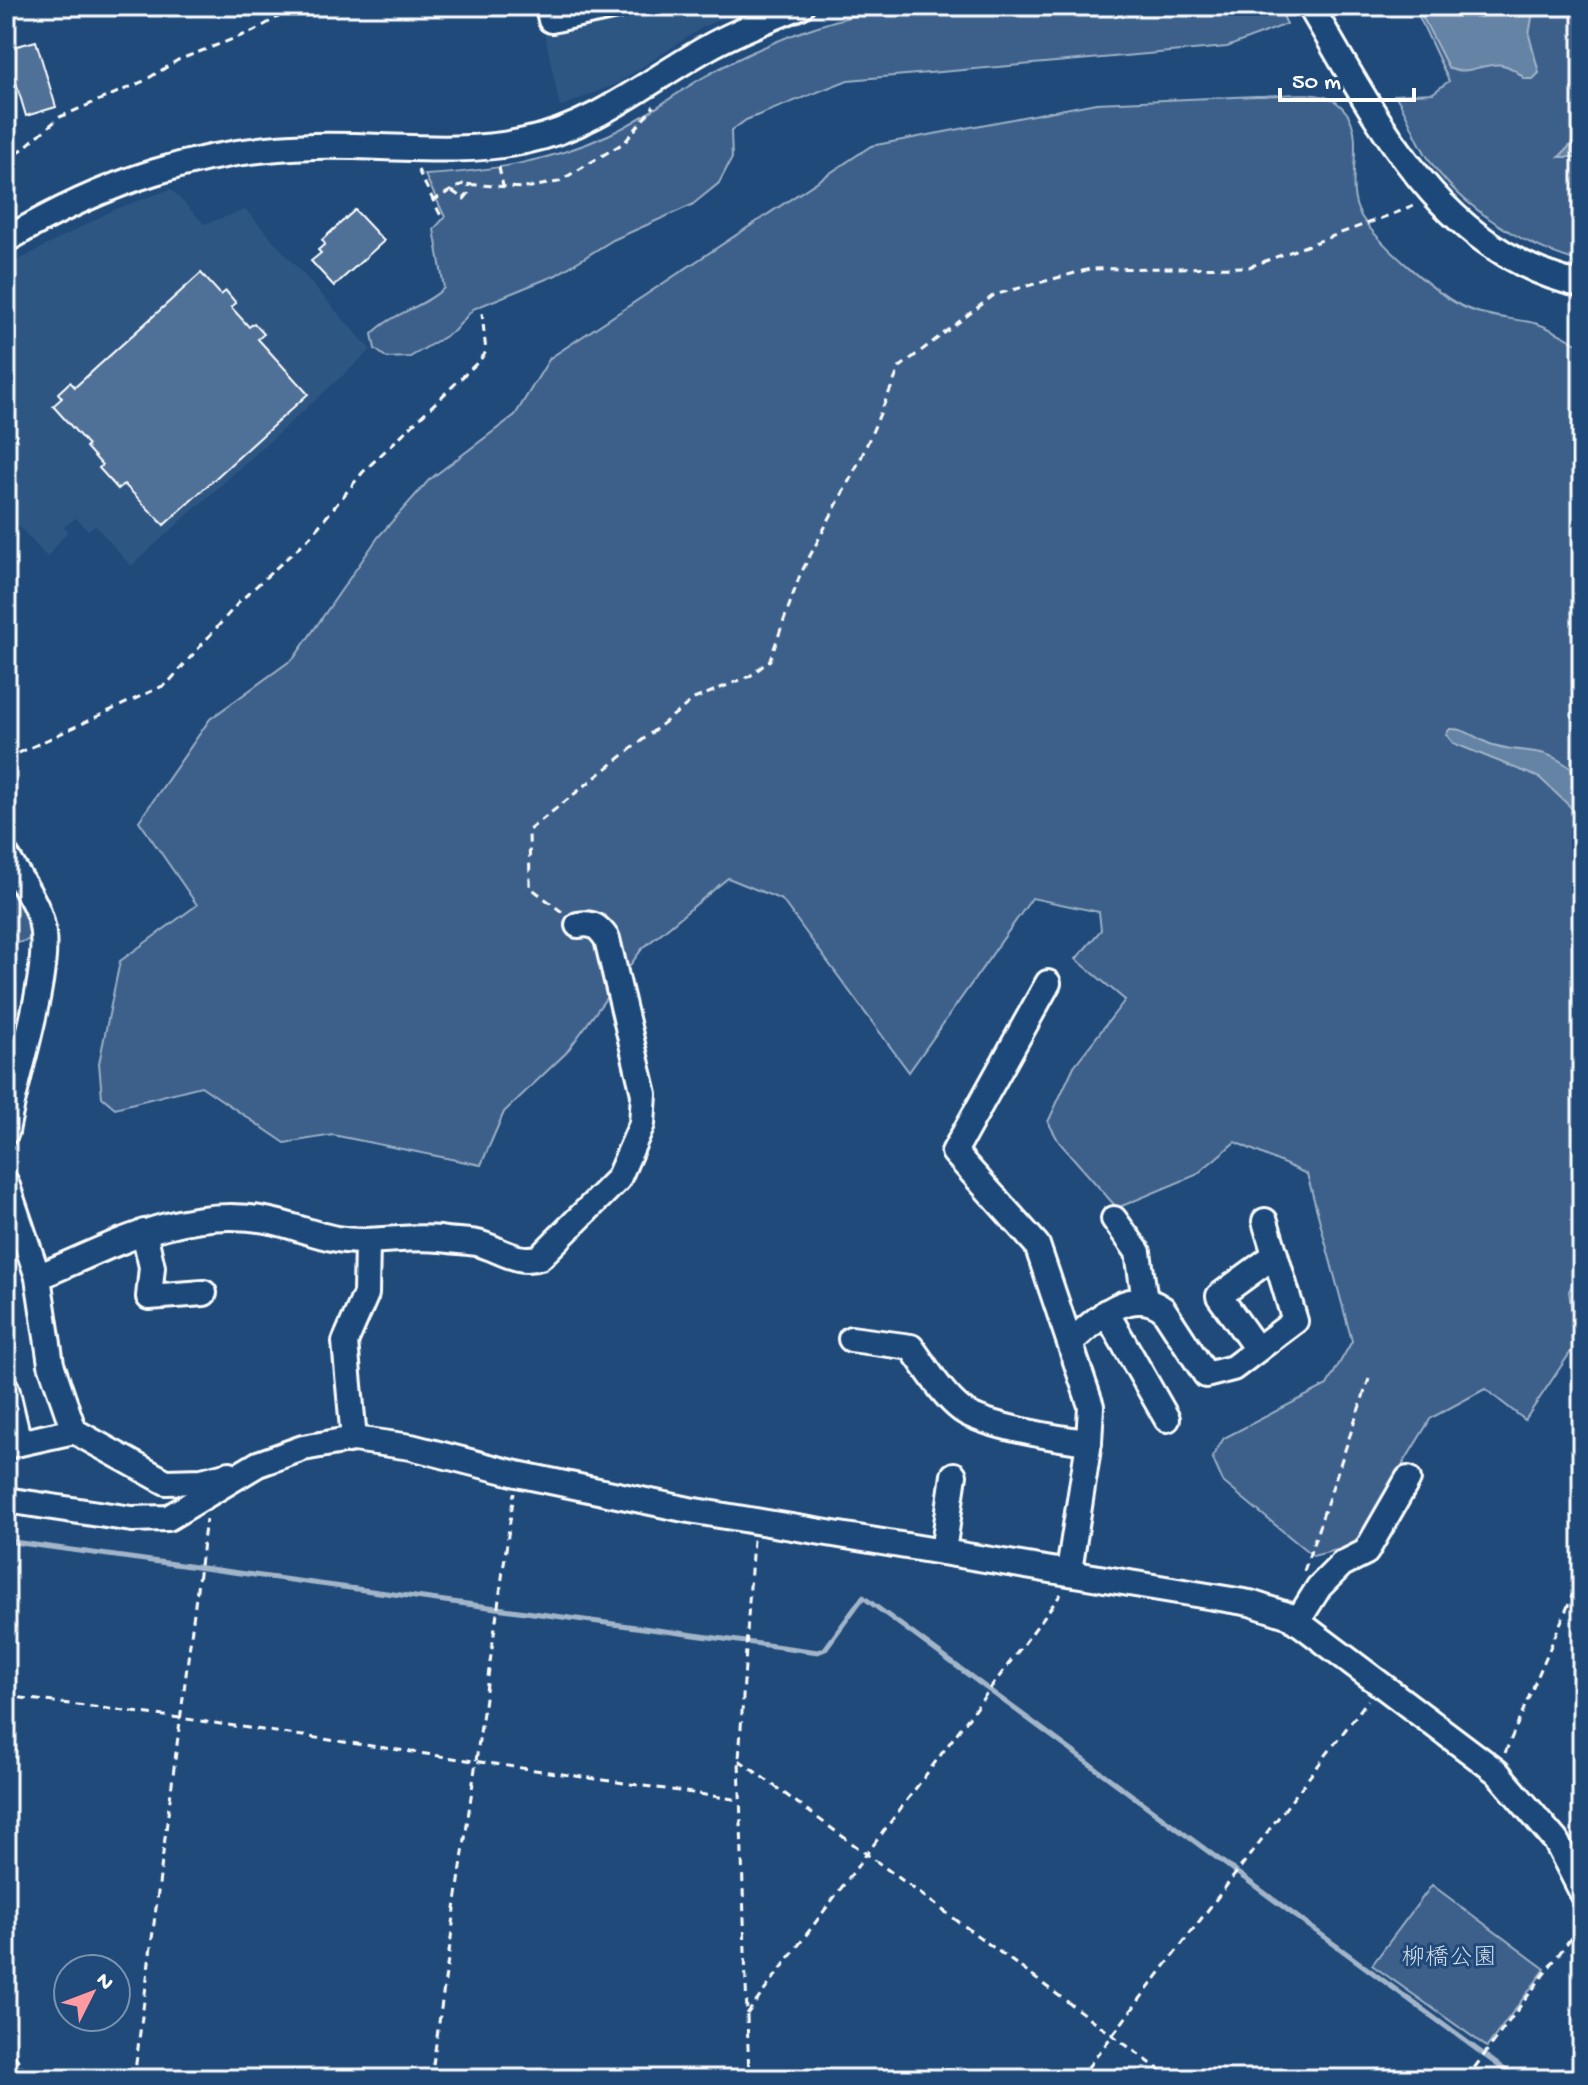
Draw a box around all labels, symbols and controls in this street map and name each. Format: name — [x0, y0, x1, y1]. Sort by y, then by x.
scale bar — [1280, 52, 1414, 102]
text: 50 m — [1292, 69, 1341, 98]
park label: 柳橋公園 — [1401, 1945, 1497, 1974]
north arrow — [52, 1953, 132, 2033]
text: N — [89, 1968, 118, 1996]

